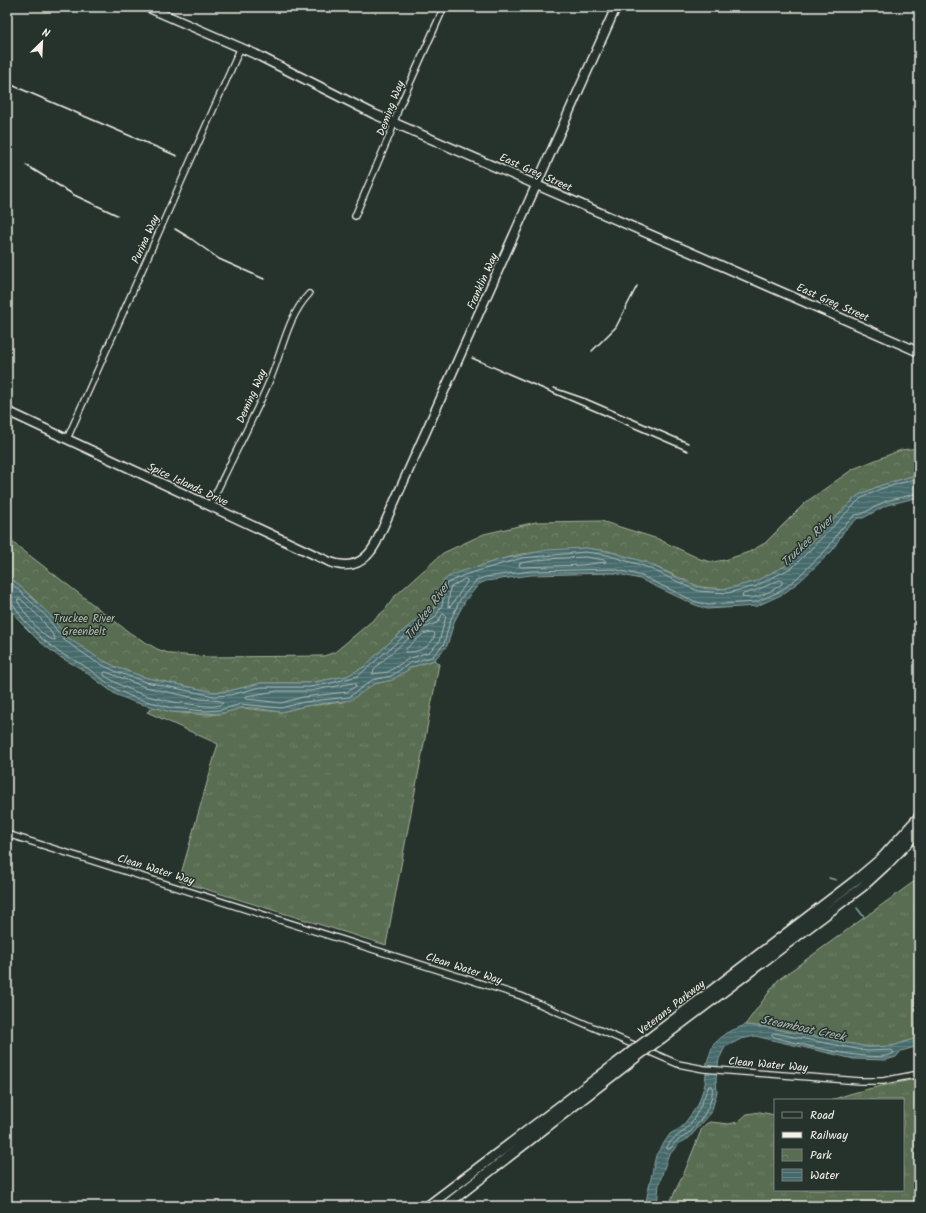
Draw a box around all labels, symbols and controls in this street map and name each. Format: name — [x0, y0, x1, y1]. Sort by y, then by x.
north arrow — [22, 22, 62, 62]
text: N — [39, 24, 53, 43]
street label: Deming Way — [372, 77, 410, 139]
street label: East Greg Street — [496, 149, 575, 197]
street label: Purina Way — [127, 211, 165, 267]
street label: Franklin Way — [462, 250, 504, 313]
street label: East Greg Street — [793, 279, 872, 327]
street label: Deming Way — [232, 366, 272, 426]
street label: Spice Islands Drive — [144, 458, 231, 512]
water label: Truckee River — [777, 509, 840, 571]
water label: Truckee River — [400, 576, 457, 644]
park label: Truckee River Greenbelt — [53, 610, 116, 641]
street label: Clean Water Way — [115, 850, 197, 890]
street label: Clean Water Way — [423, 948, 505, 990]
street label: Veterans Parkway — [634, 975, 710, 1040]
water label: Steamboat Creek — [759, 1010, 849, 1047]
street label: Clean Water Way — [727, 1053, 809, 1078]
legend — [774, 1099, 904, 1191]
text: Road — [810, 1106, 835, 1125]
text: Railway — [810, 1126, 848, 1145]
text: Park — [810, 1146, 832, 1165]
text: Water — [810, 1166, 840, 1185]

